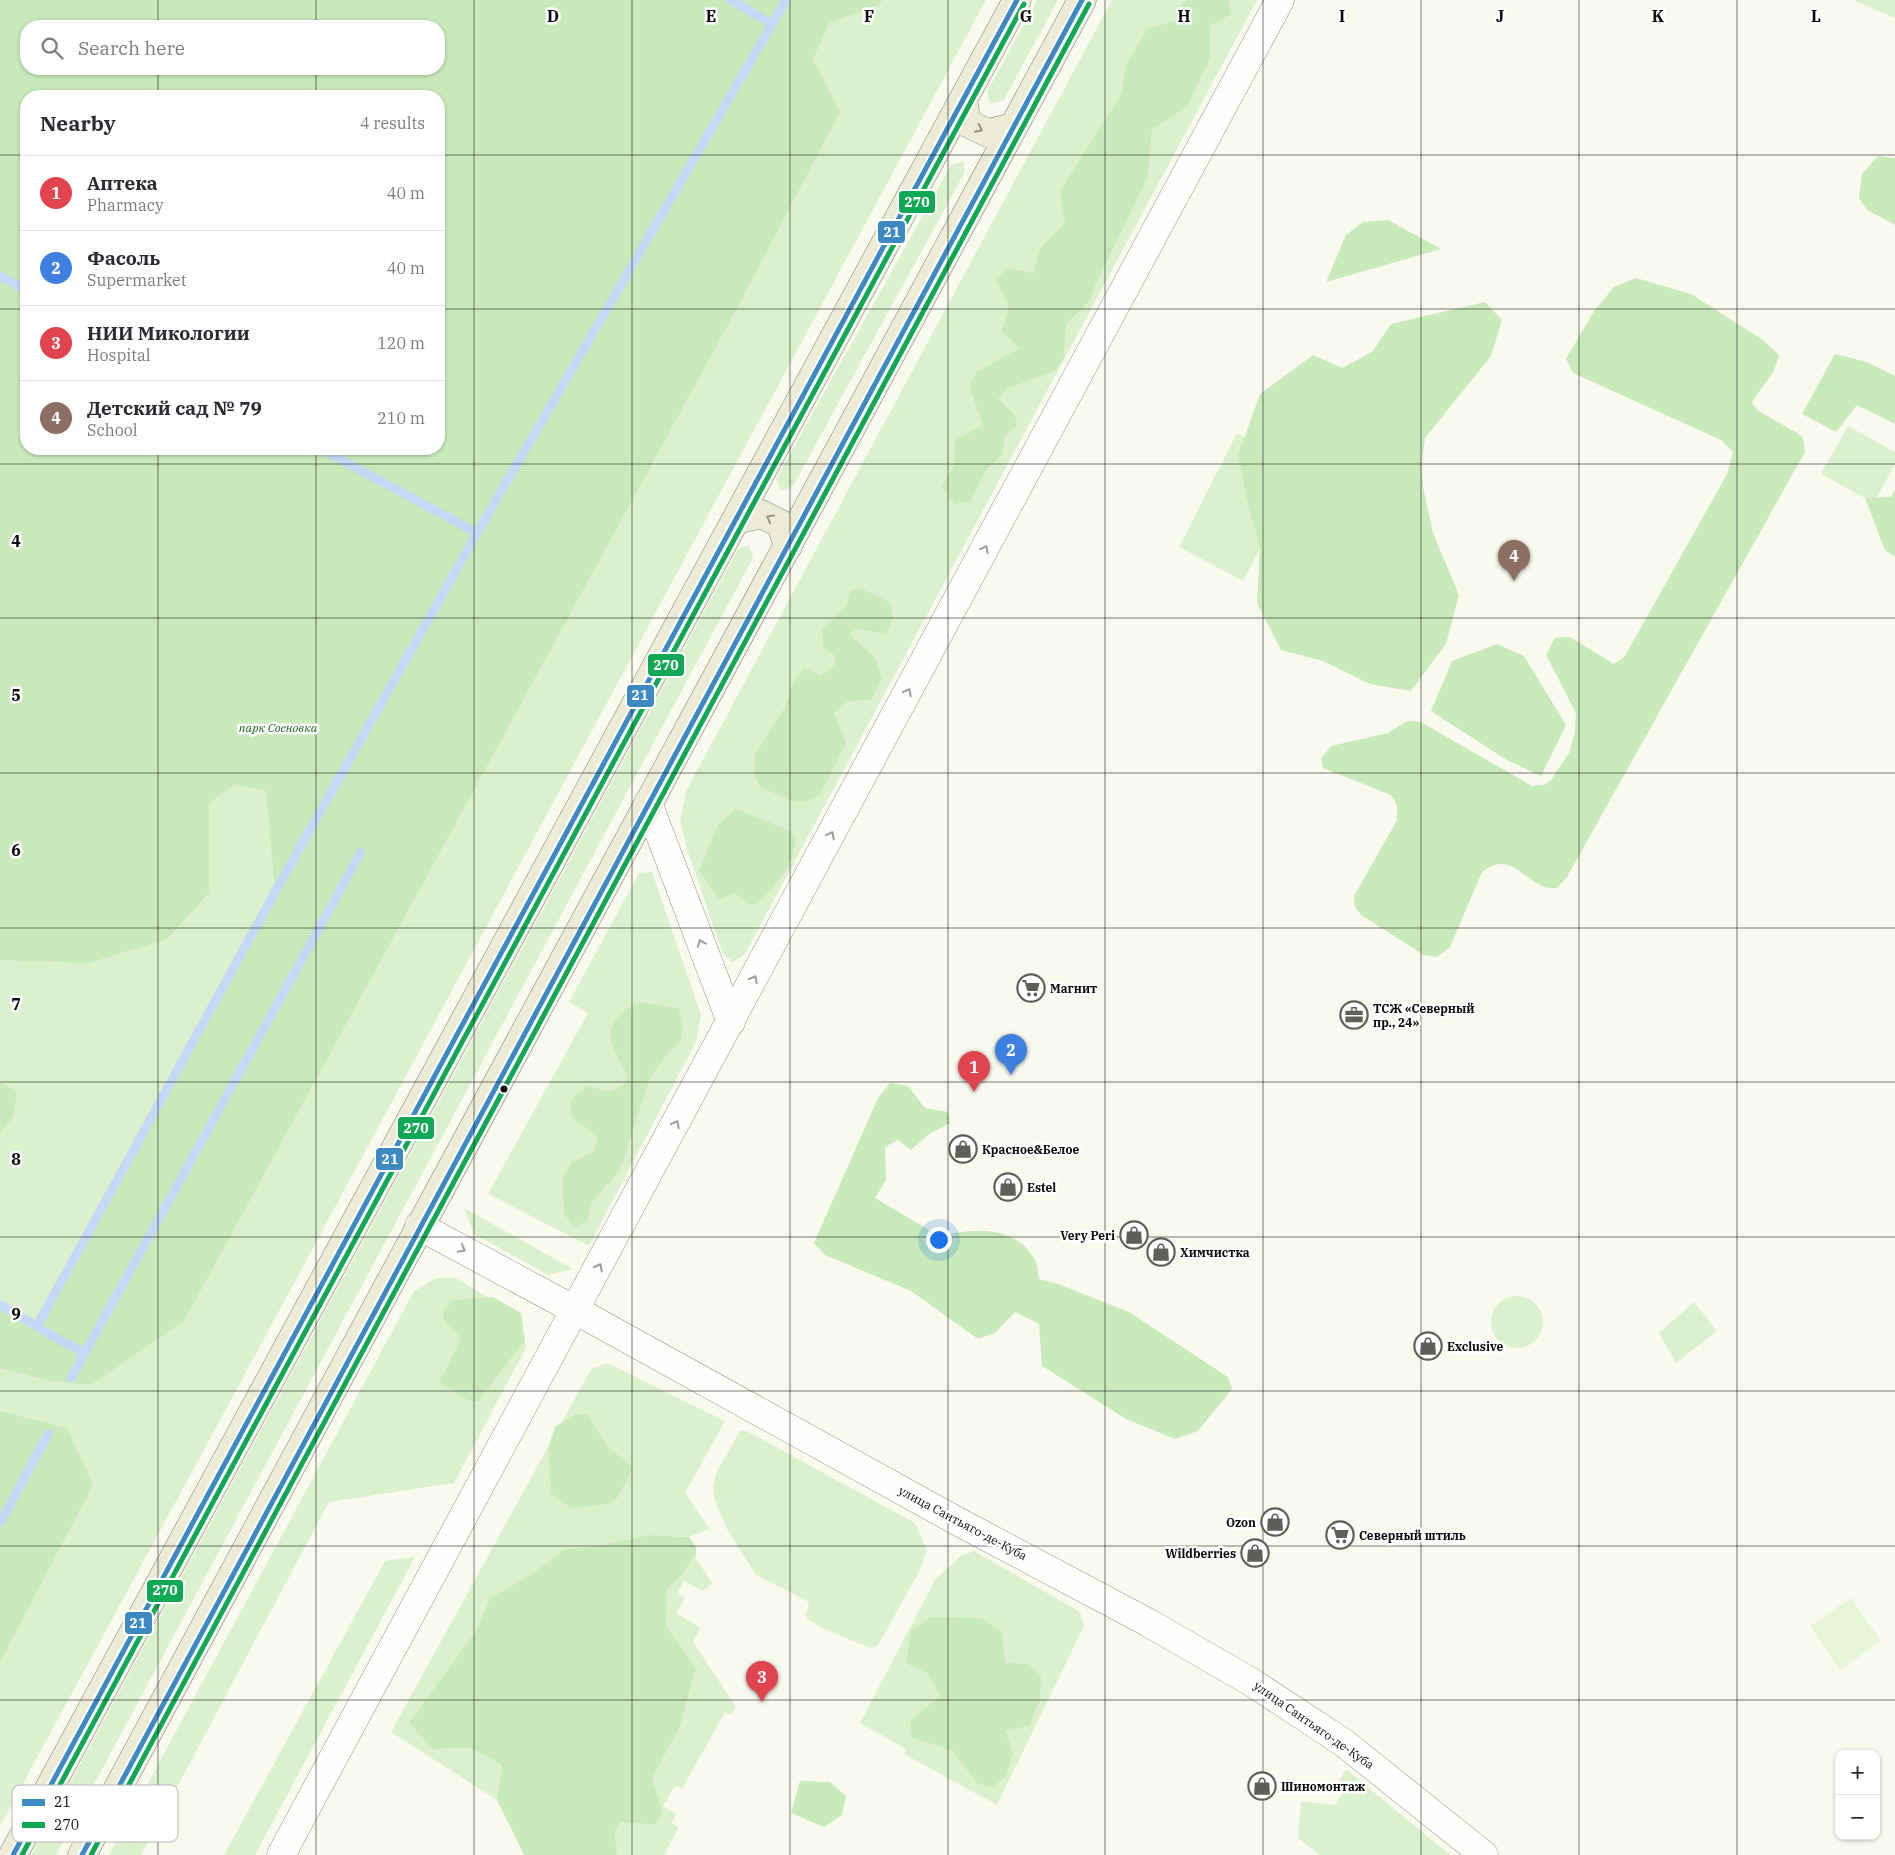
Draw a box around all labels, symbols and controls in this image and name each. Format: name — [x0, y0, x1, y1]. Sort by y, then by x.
text: D — [547, 6, 559, 26]
text: E — [706, 6, 716, 26]
text: F — [864, 6, 874, 26]
text: G — [1020, 6, 1032, 26]
text: H — [1178, 6, 1191, 26]
text: I — [1339, 6, 1345, 26]
text: J — [1496, 6, 1504, 26]
text: K — [1652, 6, 1665, 26]
text: L — [1811, 6, 1821, 26]
search box — [20, 20, 445, 75]
icon: search — [38, 34, 66, 62]
text: Search here — [78, 36, 185, 60]
text: Nearby — [40, 109, 116, 137]
text: 4 results — [360, 113, 425, 133]
one-way arrow — [974, 123, 983, 133]
text: Аптека — [87, 171, 158, 195]
text: 1 — [51, 183, 61, 203]
text: 40 m — [387, 183, 425, 203]
line badge: 270 — [898, 190, 936, 214]
text: 270 — [904, 193, 930, 211]
text: Pharmacy — [87, 195, 164, 215]
line badge: 21 — [877, 220, 906, 244]
text: 21 — [884, 223, 900, 241]
text: Фасоль — [87, 246, 160, 270]
text: 2 — [51, 258, 61, 278]
text: 40 m — [387, 258, 425, 278]
text: Supermarket — [87, 270, 186, 290]
text: НИИ Микологии — [87, 321, 250, 345]
text: 3 — [51, 333, 61, 353]
text: 120 m — [377, 333, 425, 353]
text: Hospital — [87, 345, 150, 365]
text: Детский сад № 79 — [87, 396, 262, 420]
text: 4 — [51, 408, 61, 428]
text: 210 m — [377, 408, 425, 428]
text: School — [87, 420, 138, 440]
one-way arrow — [766, 514, 775, 524]
text: 4 — [11, 531, 21, 551]
pin: 4 — [1498, 540, 1530, 581]
one-way arrow — [978, 545, 988, 554]
line badge: 270 — [647, 653, 685, 677]
text: 270 — [653, 656, 679, 674]
line badge: 21 — [626, 684, 655, 708]
text: 5 — [11, 685, 21, 705]
text: 21 — [632, 686, 648, 704]
one-way arrow — [902, 689, 912, 698]
park label: парк Сосновка — [239, 720, 318, 735]
one-way arrow — [825, 832, 835, 841]
text: 6 — [11, 840, 21, 860]
one-way arrow — [697, 940, 707, 948]
supermarket icon: Магнит — [1016, 973, 1046, 1003]
one-way arrow — [748, 975, 758, 984]
place label: Магнит — [1050, 981, 1097, 996]
text: 7 — [11, 994, 21, 1014]
office icon: ТСЖ «Северный пр., 24» — [1339, 1000, 1369, 1030]
place label: ТСЖ «Северный пр., 24» — [1373, 1001, 1474, 1030]
pin: 2 — [995, 1034, 1027, 1075]
pin: 1 — [958, 1051, 990, 1092]
unlabelled marker — [499, 1084, 509, 1094]
line badge: 270 — [397, 1116, 435, 1140]
text: 270 — [403, 1119, 429, 1137]
one-way arrow — [670, 1120, 680, 1129]
shop icon: Красное&Белое — [948, 1134, 978, 1164]
place label: Красное&Белое — [982, 1142, 1080, 1157]
line badge: 21 — [375, 1147, 404, 1171]
text: 8 — [11, 1149, 21, 1169]
text: 21 — [382, 1150, 398, 1168]
shop icon: Estel — [993, 1172, 1023, 1202]
place label: Estel — [1027, 1180, 1056, 1195]
shop icon: Very Peri — [1119, 1220, 1149, 1250]
your location — [926, 1227, 952, 1253]
place label: Very Peri — [1060, 1228, 1115, 1243]
shop icon: Химчистка — [1146, 1237, 1176, 1267]
one-way arrow — [457, 1243, 466, 1253]
place label: Химчистка — [1180, 1245, 1250, 1260]
one-way arrow — [593, 1263, 603, 1272]
text: 9 — [11, 1304, 21, 1324]
shop icon: Exclusive — [1413, 1331, 1443, 1361]
place label: Exclusive — [1447, 1339, 1504, 1354]
street label: улица Сантьяго-де-Куба — [896, 1483, 1030, 1563]
shop icon: Ozon — [1260, 1507, 1290, 1537]
place label: Ozon — [1226, 1515, 1256, 1530]
supermarket icon: Северный штиль — [1325, 1520, 1355, 1550]
place label: Северный штиль — [1359, 1528, 1466, 1543]
shop icon: Wildberries — [1240, 1538, 1270, 1568]
place label: Wildberries — [1165, 1546, 1236, 1561]
line badge: 270 — [146, 1579, 184, 1603]
text: 270 — [152, 1581, 178, 1599]
line badge: 21 — [124, 1611, 153, 1635]
text: 21 — [130, 1614, 146, 1632]
pin: 3 — [746, 1661, 778, 1702]
street label: улица Сантьяго-де-Куба — [1251, 1678, 1377, 1773]
map controls — [1835, 1750, 1880, 1840]
button: + — [1835, 1750, 1880, 1795]
shop icon: Шиномонтаж — [1247, 1771, 1277, 1801]
place label: Шиномонтаж — [1281, 1779, 1366, 1794]
legend — [12, 1785, 178, 1842]
text: 21 — [54, 1793, 71, 1811]
button: − — [1835, 1795, 1880, 1840]
text: 270 — [54, 1816, 79, 1834]

